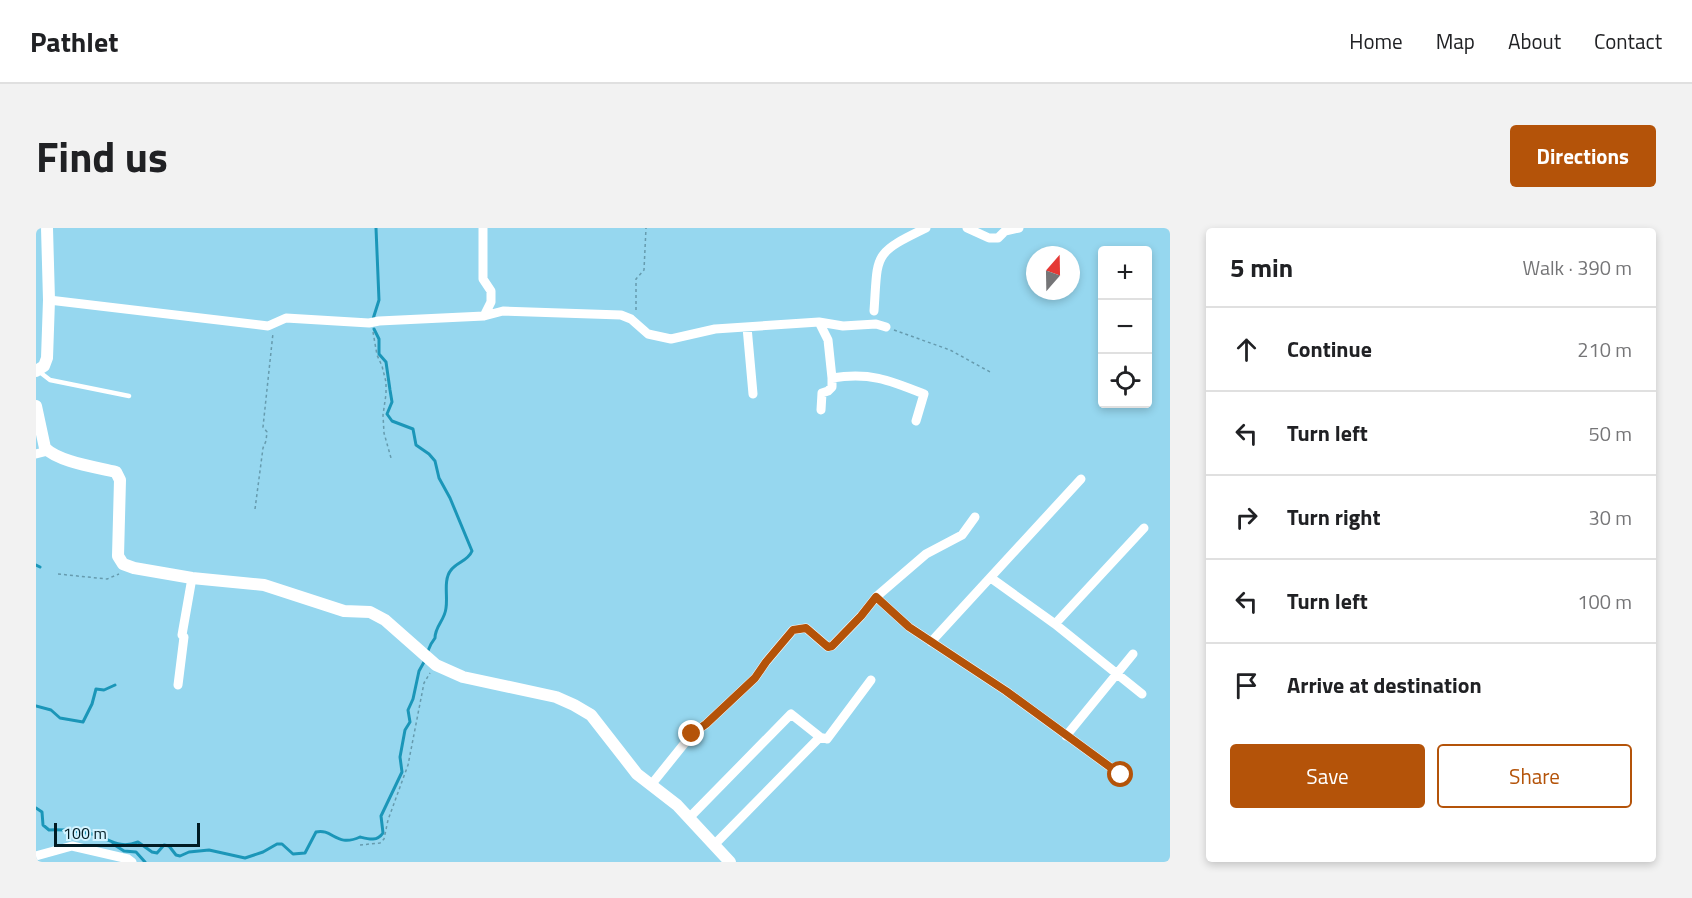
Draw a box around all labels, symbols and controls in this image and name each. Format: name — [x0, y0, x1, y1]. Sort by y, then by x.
text: Pathlet — [30, 20, 118, 63]
text: Home — [1349, 25, 1403, 57]
text: Map — [1436, 25, 1475, 57]
text: About — [1508, 25, 1561, 57]
text: Contact — [1594, 25, 1662, 57]
text: Find us — [36, 124, 168, 188]
button: Directions — [1510, 125, 1656, 187]
north arrow — [1026, 246, 1080, 300]
map controls — [1098, 246, 1152, 408]
button: + — [1098, 246, 1152, 300]
text: 5 min — [1230, 248, 1293, 287]
text: Walk · 390 m — [1523, 252, 1632, 283]
button: − — [1098, 300, 1152, 354]
text: Continue — [1287, 332, 1372, 366]
icon: ahead — [1230, 333, 1263, 366]
text: 210 m — [1577, 334, 1632, 365]
button: locate — [1098, 354, 1152, 408]
text: Turn left — [1287, 416, 1368, 450]
icon: left — [1230, 417, 1263, 450]
text: 50 m — [1588, 418, 1632, 449]
text: Turn right — [1287, 500, 1381, 534]
icon: right — [1230, 501, 1263, 534]
text: 30 m — [1588, 502, 1632, 533]
text: Turn left — [1287, 584, 1368, 618]
icon: left — [1230, 585, 1263, 618]
text: 100 m — [1577, 586, 1632, 617]
text: Arrive at destination — [1287, 668, 1482, 702]
icon: arrive — [1230, 669, 1263, 702]
route end — [678, 720, 704, 746]
button: Save — [1230, 744, 1425, 808]
button: Share — [1437, 744, 1632, 808]
route start — [1107, 761, 1133, 787]
scale bar — [54, 820, 200, 848]
text: 100 m — [63, 821, 107, 845]

